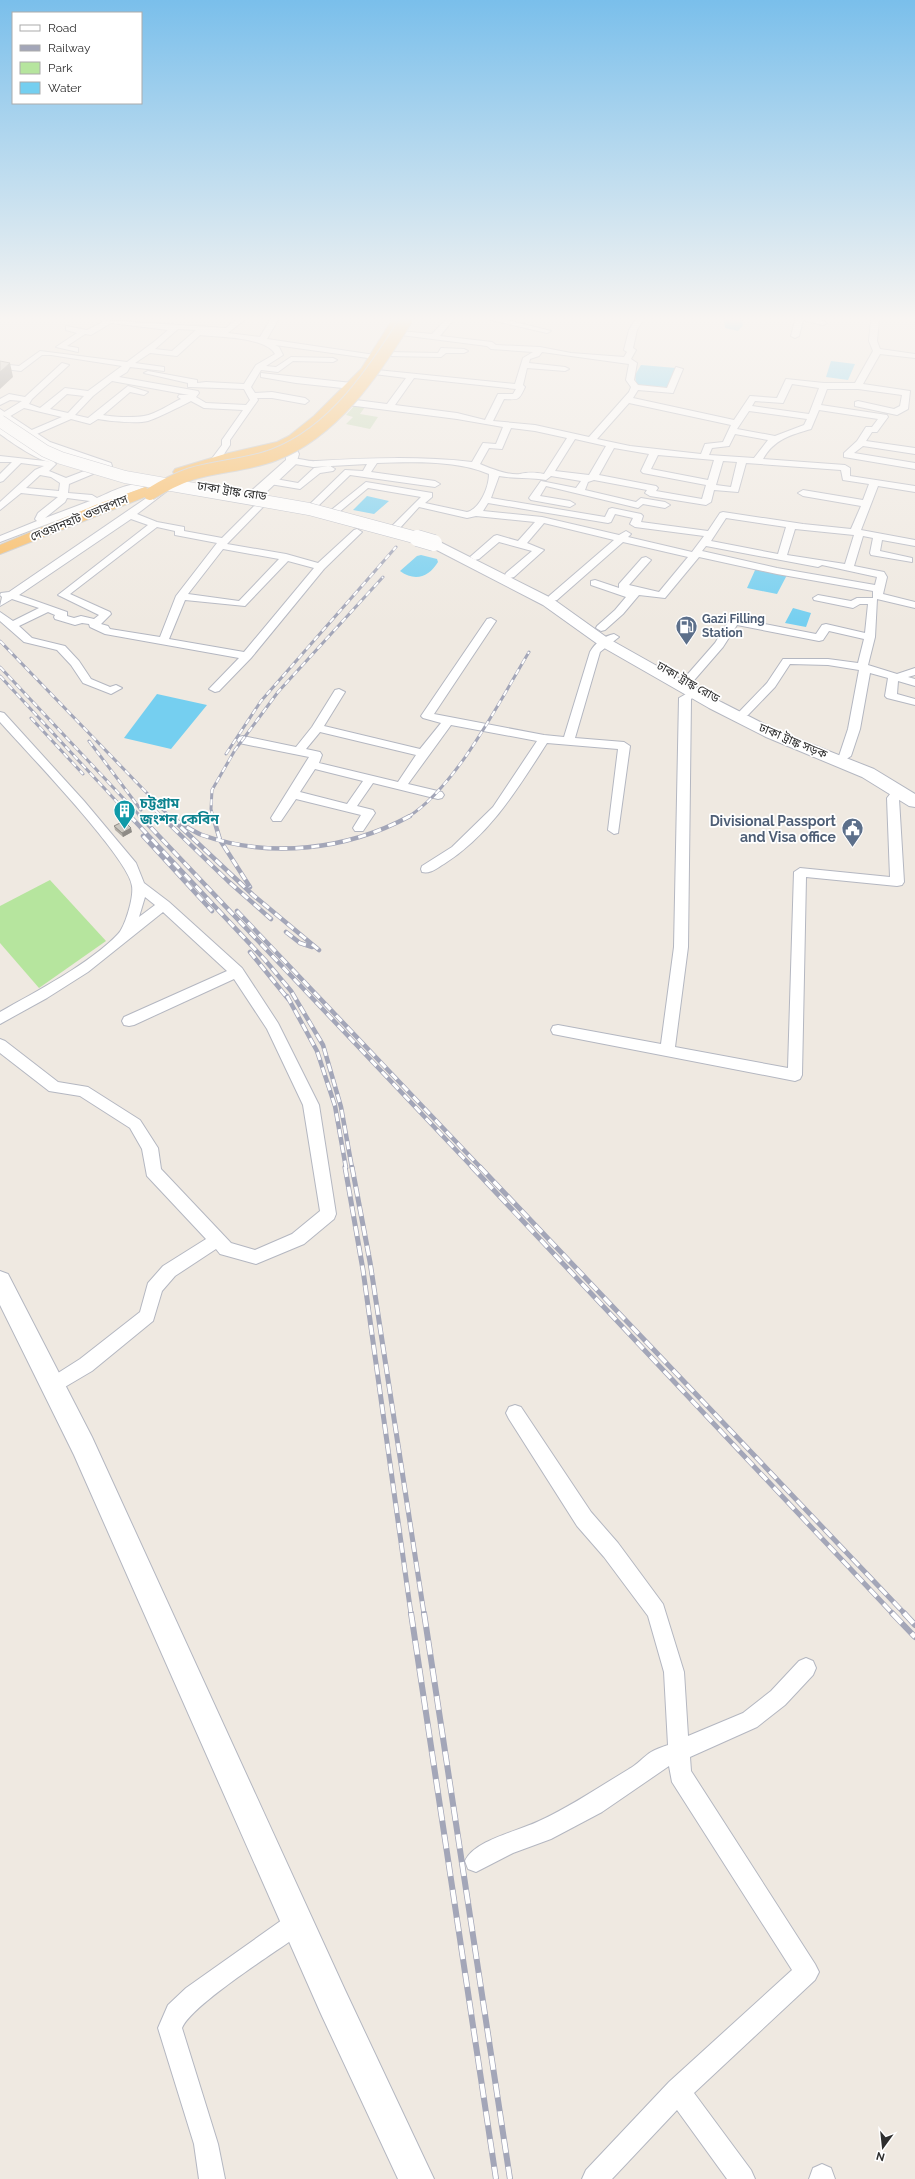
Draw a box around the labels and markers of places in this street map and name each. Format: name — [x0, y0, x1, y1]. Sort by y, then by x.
place label: Gazi Filling Station — [702, 612, 765, 640]
fuel station icon: Gazi Filling Station — [673, 613, 699, 646]
place label: চট্টগ্রাম জংশন কেবিন — [139, 795, 219, 827]
building icon: চট্টগ্রাম জংশন কেবিন — [111, 798, 137, 831]
place label: Divisional Passport and Visa office — [710, 813, 837, 845]
public building icon: Divisional Passport and Visa office — [839, 816, 865, 849]

